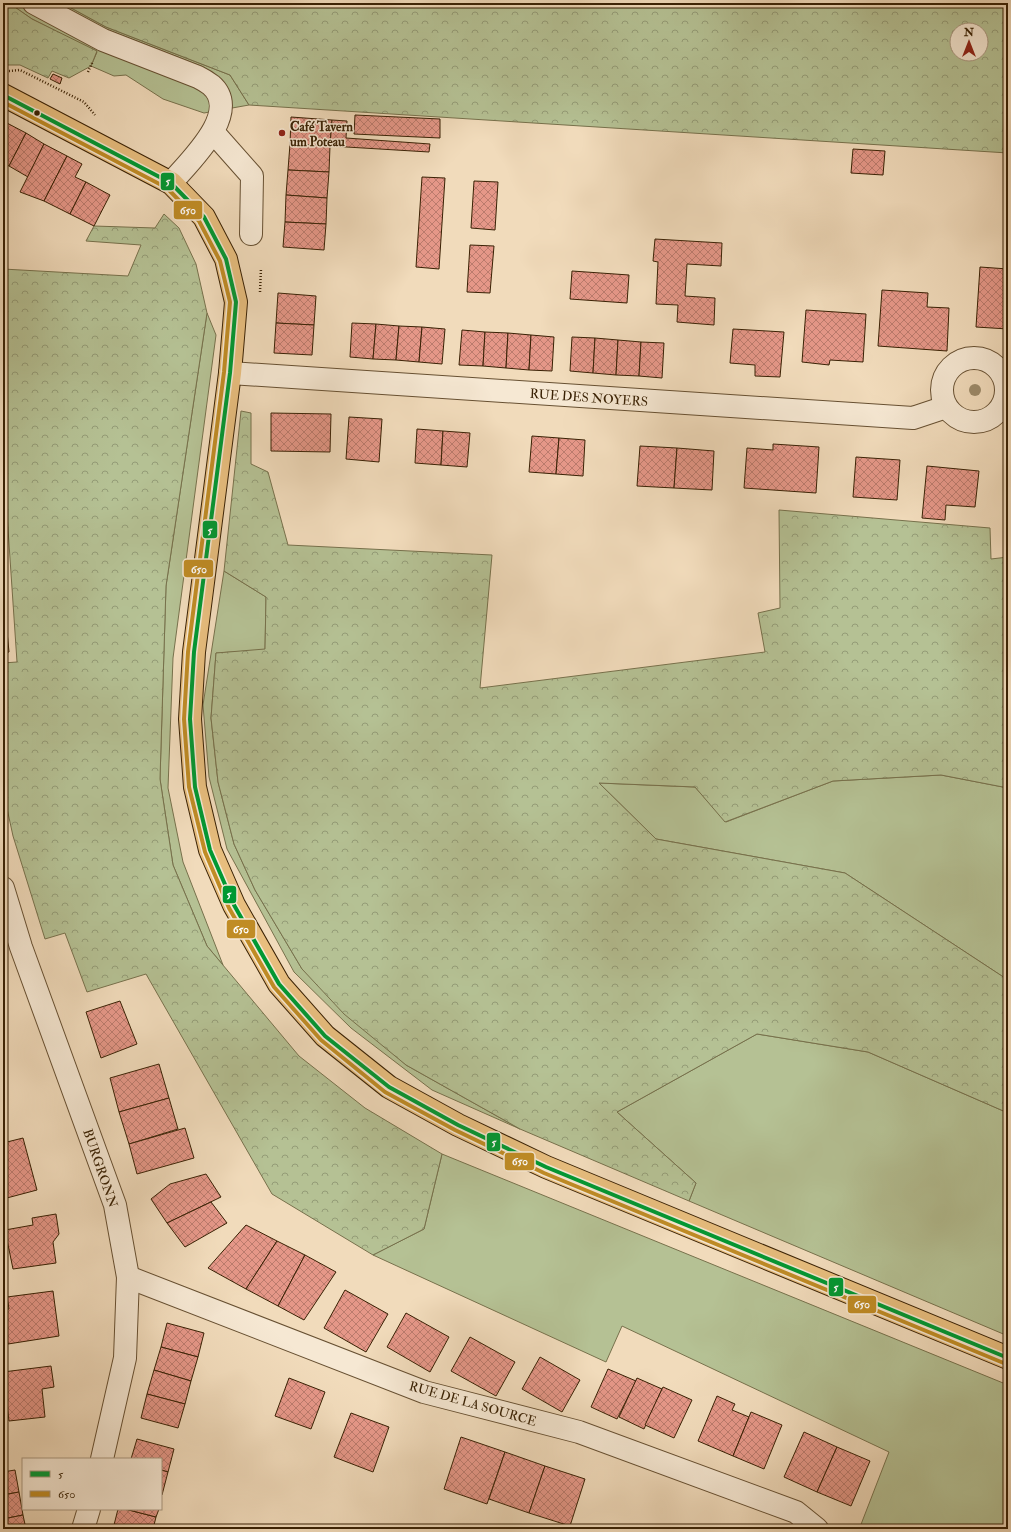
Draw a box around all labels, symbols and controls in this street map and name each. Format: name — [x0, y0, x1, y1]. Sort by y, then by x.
north arrow — [949, 22, 989, 62]
text: N — [963, 26, 975, 39]
unlabelled marker — [32, 108, 42, 118]
place label: Café Tavern um Poteau — [289, 119, 353, 150]
marker: Café Tavern um Poteau — [277, 128, 287, 138]
line badge: 5 — [160, 172, 175, 191]
text: 5 — [166, 175, 171, 188]
line badge: 650 — [173, 200, 203, 220]
text: 650 — [180, 204, 196, 217]
street label: RUE DES NOYERS — [529, 386, 649, 410]
line badge: 5 — [202, 520, 218, 539]
text: 5 — [208, 524, 213, 537]
line badge: 650 — [183, 559, 214, 578]
text: 650 — [191, 563, 207, 576]
line badge: 5 — [222, 885, 237, 904]
text: 5 — [227, 888, 232, 901]
line badge: 650 — [226, 919, 256, 939]
text: 650 — [233, 923, 249, 936]
street label: BURGRONN — [79, 1127, 121, 1210]
line badge: 5 — [486, 1132, 501, 1152]
text: 5 — [492, 1136, 497, 1149]
line badge: 650 — [504, 1152, 535, 1171]
text: 650 — [512, 1155, 528, 1168]
line badge: 5 — [828, 1277, 844, 1297]
text: 5 — [834, 1281, 839, 1294]
line badge: 650 — [847, 1295, 877, 1314]
text: 650 — [854, 1298, 870, 1311]
street label: RUE DE LA SOURCE — [407, 1378, 538, 1430]
legend — [22, 1458, 162, 1510]
text: 5 — [58, 1467, 64, 1482]
text: 650 — [58, 1487, 75, 1502]

